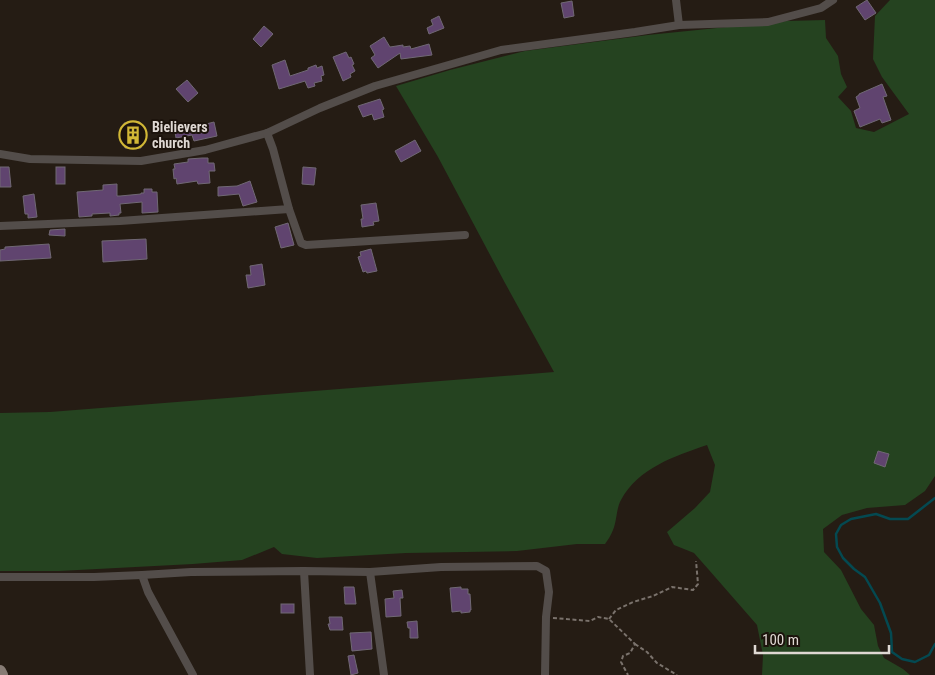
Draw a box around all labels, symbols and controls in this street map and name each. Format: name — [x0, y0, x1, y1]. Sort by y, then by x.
place label: Bielievers church — [152, 119, 208, 151]
building icon: Bielievers church — [118, 120, 148, 150]
scale bar — [755, 622, 889, 654]
text: 100 m — [762, 631, 799, 649]

